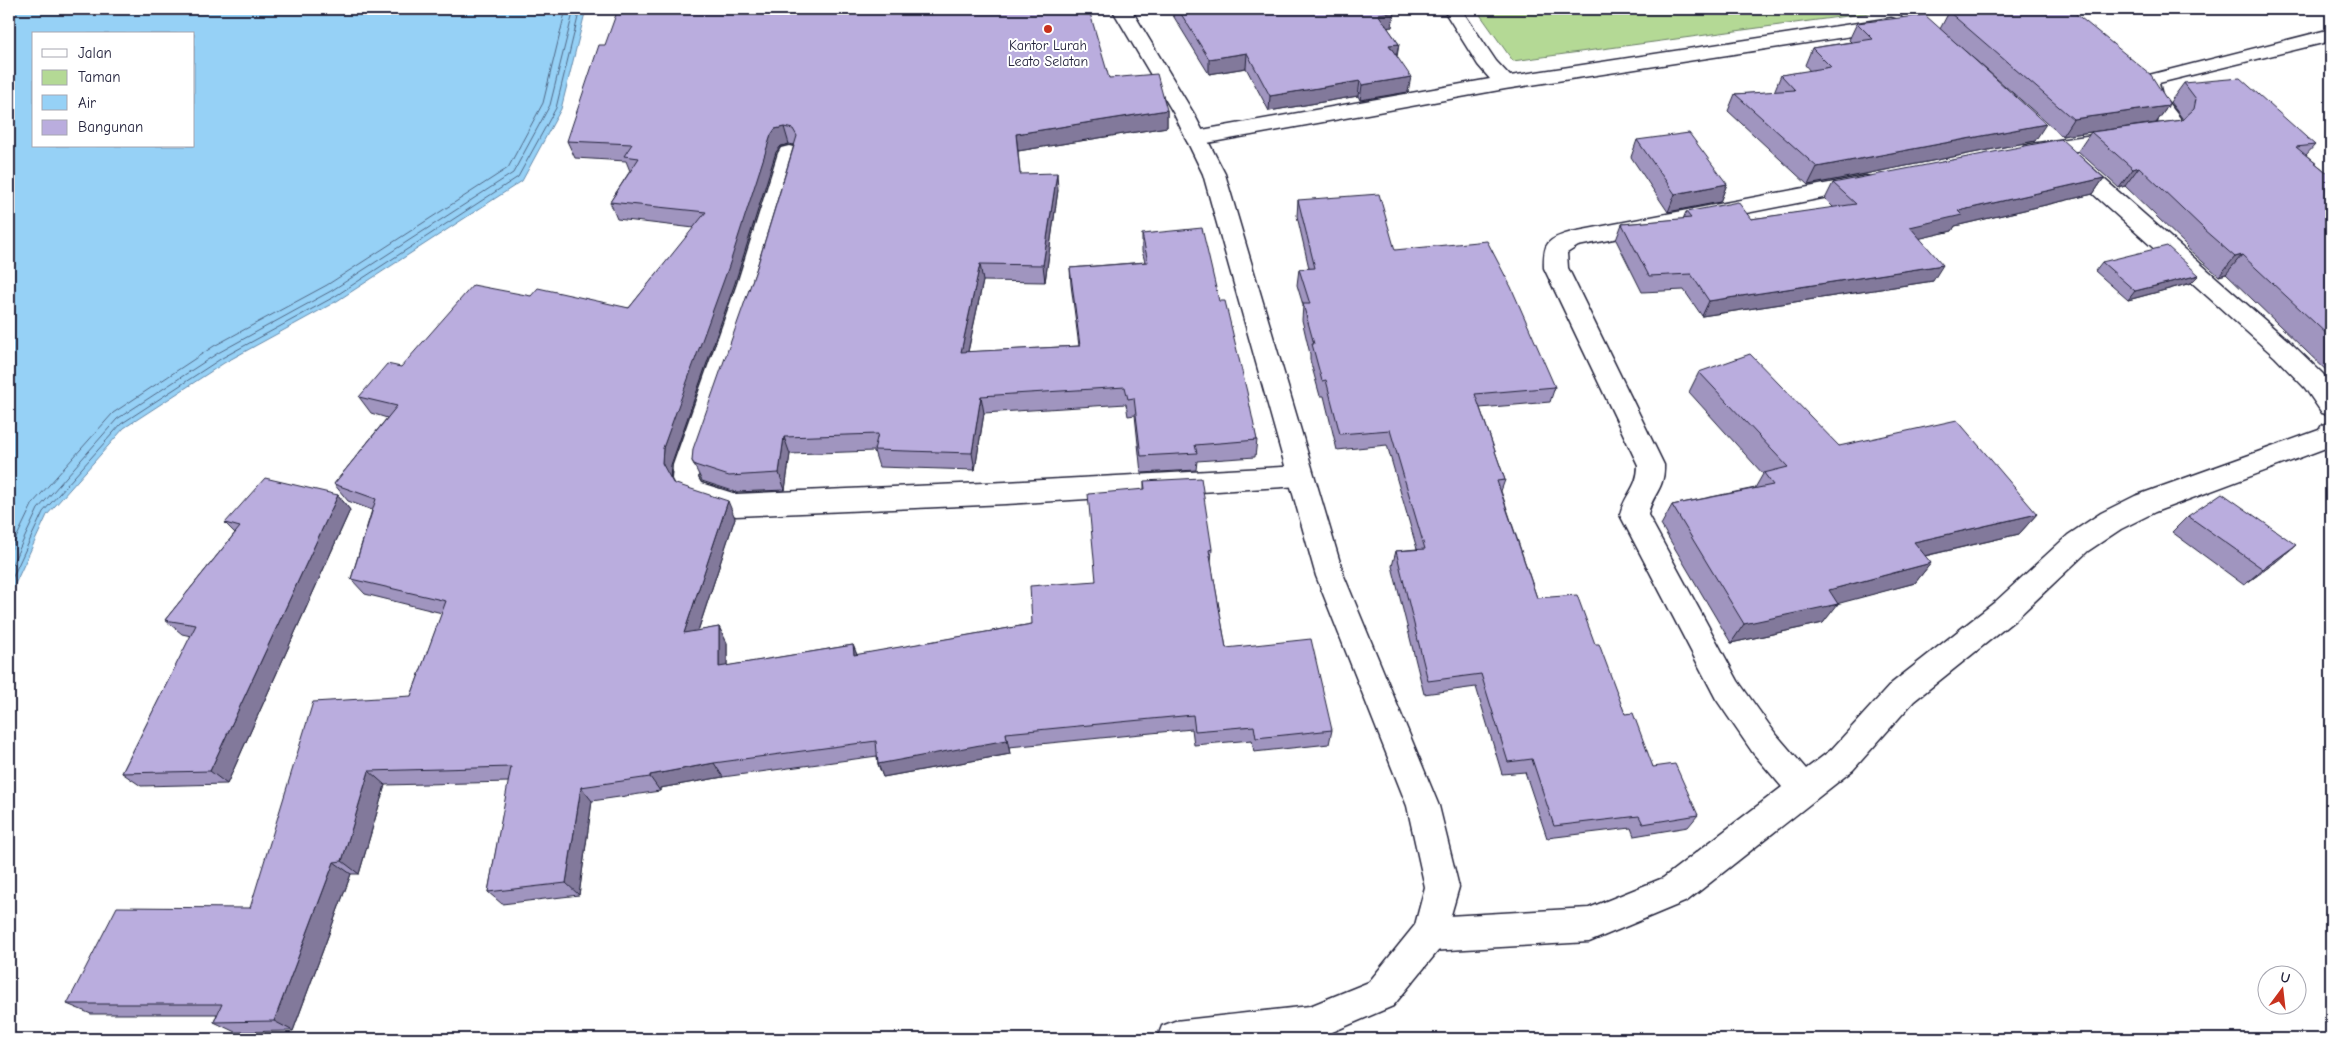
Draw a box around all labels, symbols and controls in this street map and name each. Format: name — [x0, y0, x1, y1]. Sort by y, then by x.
marker: Kantor Lurah Leato Selatan — [1042, 23, 1054, 35]
legend — [32, 32, 195, 148]
place label: Kantor Lurah Leato Selatan — [1008, 37, 1088, 70]
text: Jalan — [78, 44, 112, 62]
text: Taman — [78, 68, 121, 86]
text: Air — [78, 94, 96, 112]
text: Bangunan — [78, 118, 143, 136]
north arrow — [2258, 966, 2308, 1016]
text: U — [2279, 969, 2292, 987]

